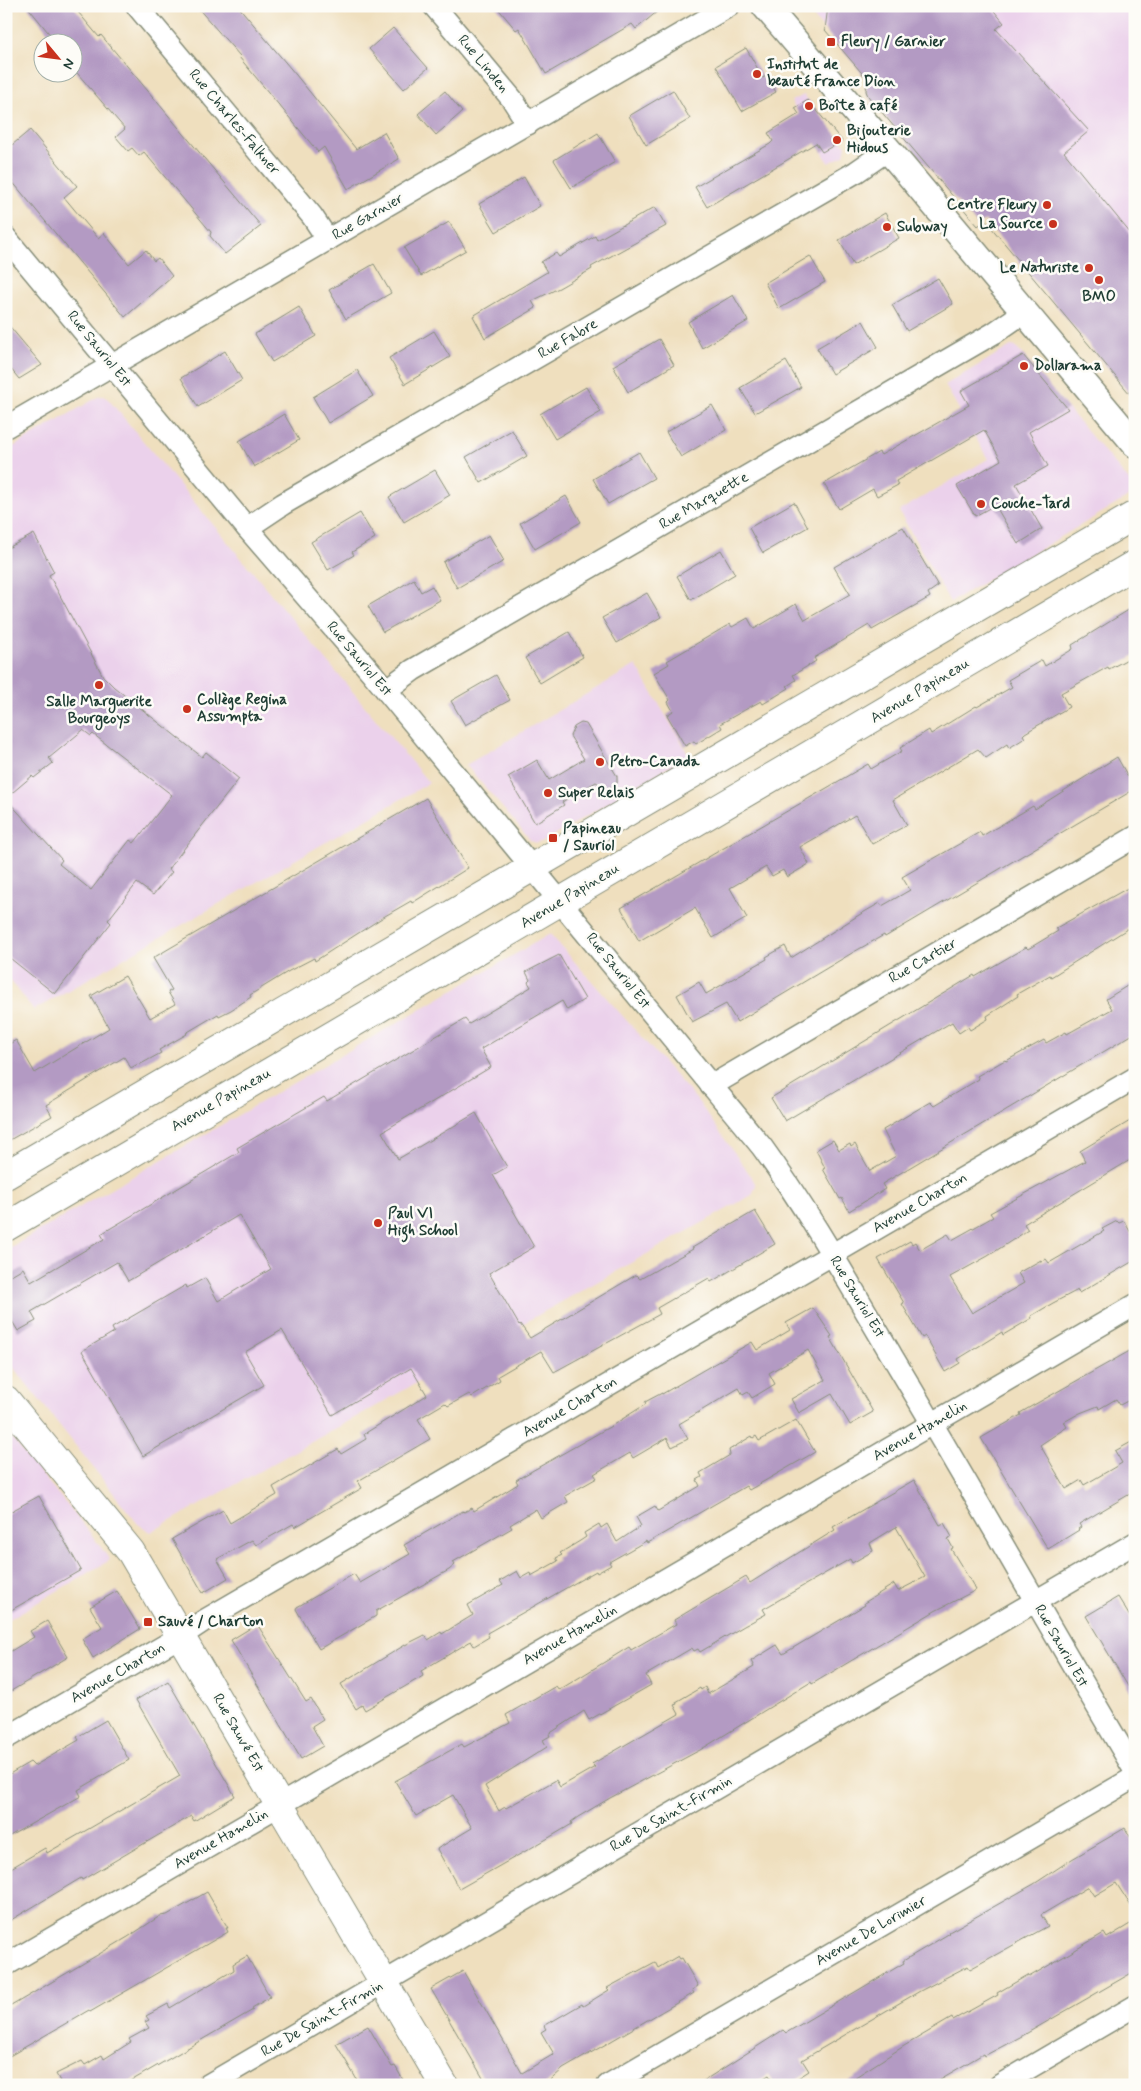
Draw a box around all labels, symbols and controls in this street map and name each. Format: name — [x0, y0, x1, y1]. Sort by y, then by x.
street label: Rue Linden — [453, 31, 513, 97]
north arrow — [32, 32, 82, 82]
place label: Fleury / Garnier — [841, 32, 946, 52]
marker: Fleury / Garnier — [825, 36, 837, 48]
text: N — [58, 55, 79, 72]
place label: Institut de beauté France Dion — [767, 55, 896, 92]
street label: Rue Charles-Falkner — [184, 65, 285, 180]
marker: Institut de beauté France Dion — [751, 68, 763, 80]
place label: Boîte à café — [819, 96, 898, 116]
marker: Boîte à café — [803, 100, 815, 112]
place label: Bijouterie Hidous — [847, 121, 911, 158]
marker: Bijouterie Hidous — [831, 134, 843, 146]
street label: Rue Garnier — [329, 189, 407, 245]
place label: Centre Fleury — [947, 195, 1037, 215]
marker: Centre Fleury — [1041, 199, 1053, 211]
place label: La Source — [979, 214, 1044, 234]
place label: Subway — [897, 217, 948, 237]
marker: La Source — [1047, 218, 1059, 230]
marker: Subway — [881, 221, 893, 233]
place label: Le Naturiste — [1000, 258, 1080, 278]
marker: Le Naturiste — [1083, 262, 1095, 274]
marker: BMO — [1093, 274, 1105, 286]
place label: BMO — [1082, 287, 1116, 307]
street label: Rue Sauriol Est — [62, 307, 136, 392]
street label: Rue Fabre — [535, 314, 601, 364]
place label: Dollarama — [1034, 356, 1102, 376]
marker: Dollarama — [1018, 360, 1030, 372]
street label: Rue Marquette — [656, 467, 752, 535]
place label: Couche-Tard — [991, 494, 1070, 514]
marker: Couche-Tard — [975, 498, 987, 510]
street label: Rue Sauriol Est — [322, 617, 397, 701]
street label: Avenue Papineau — [867, 654, 973, 728]
marker: Salle Marguerite Bourgeoys — [93, 679, 105, 691]
place label: Collège Regina Assumpta — [197, 690, 287, 727]
place label: Salle Marguerite Bourgeoys — [46, 692, 152, 731]
marker: Collège Regina Assumpta — [181, 703, 193, 715]
place label: Petro-Canada — [610, 752, 701, 772]
marker: Petro-Canada — [594, 756, 606, 768]
place label: Super Relais — [558, 783, 634, 803]
marker: Super Relais — [542, 787, 554, 799]
place label: Papineau / Sauriol — [563, 819, 621, 856]
marker: Papineau / Sauriol — [547, 832, 559, 844]
street label: Avenue Papineau — [517, 859, 623, 933]
street label: Rue Sauriol Est — [581, 929, 655, 1014]
street label: Rue Cartier — [885, 933, 961, 989]
street label: Avenue Papineau — [167, 1063, 275, 1137]
street label: Avenue Charton — [869, 1168, 971, 1238]
place label: Paul VI High School — [388, 1204, 458, 1243]
marker: Paul VI High School — [372, 1217, 384, 1229]
street label: Rue Sauriol Est — [825, 1252, 890, 1342]
street label: Avenue Charton — [519, 1372, 621, 1442]
street label: Avenue Hamelin — [869, 1396, 971, 1466]
street label: Avenue Hamelin — [519, 1600, 621, 1670]
street label: Rue Sauriol Est — [1029, 1601, 1093, 1692]
place label: Sauvé / Charton — [158, 1612, 264, 1632]
marker: Sauvé / Charton — [142, 1616, 154, 1628]
street label: Avenue Charton — [67, 1638, 169, 1708]
street label: Rue Sauvé Est — [207, 1690, 269, 1776]
street label: Rue De Saint-Firmin — [606, 1771, 736, 1857]
street label: Avenue Hamelin — [170, 1804, 272, 1874]
street label: Avenue De Lorimier — [812, 1891, 931, 1971]
street label: Rue De Saint-Firmin — [257, 1976, 387, 2062]

